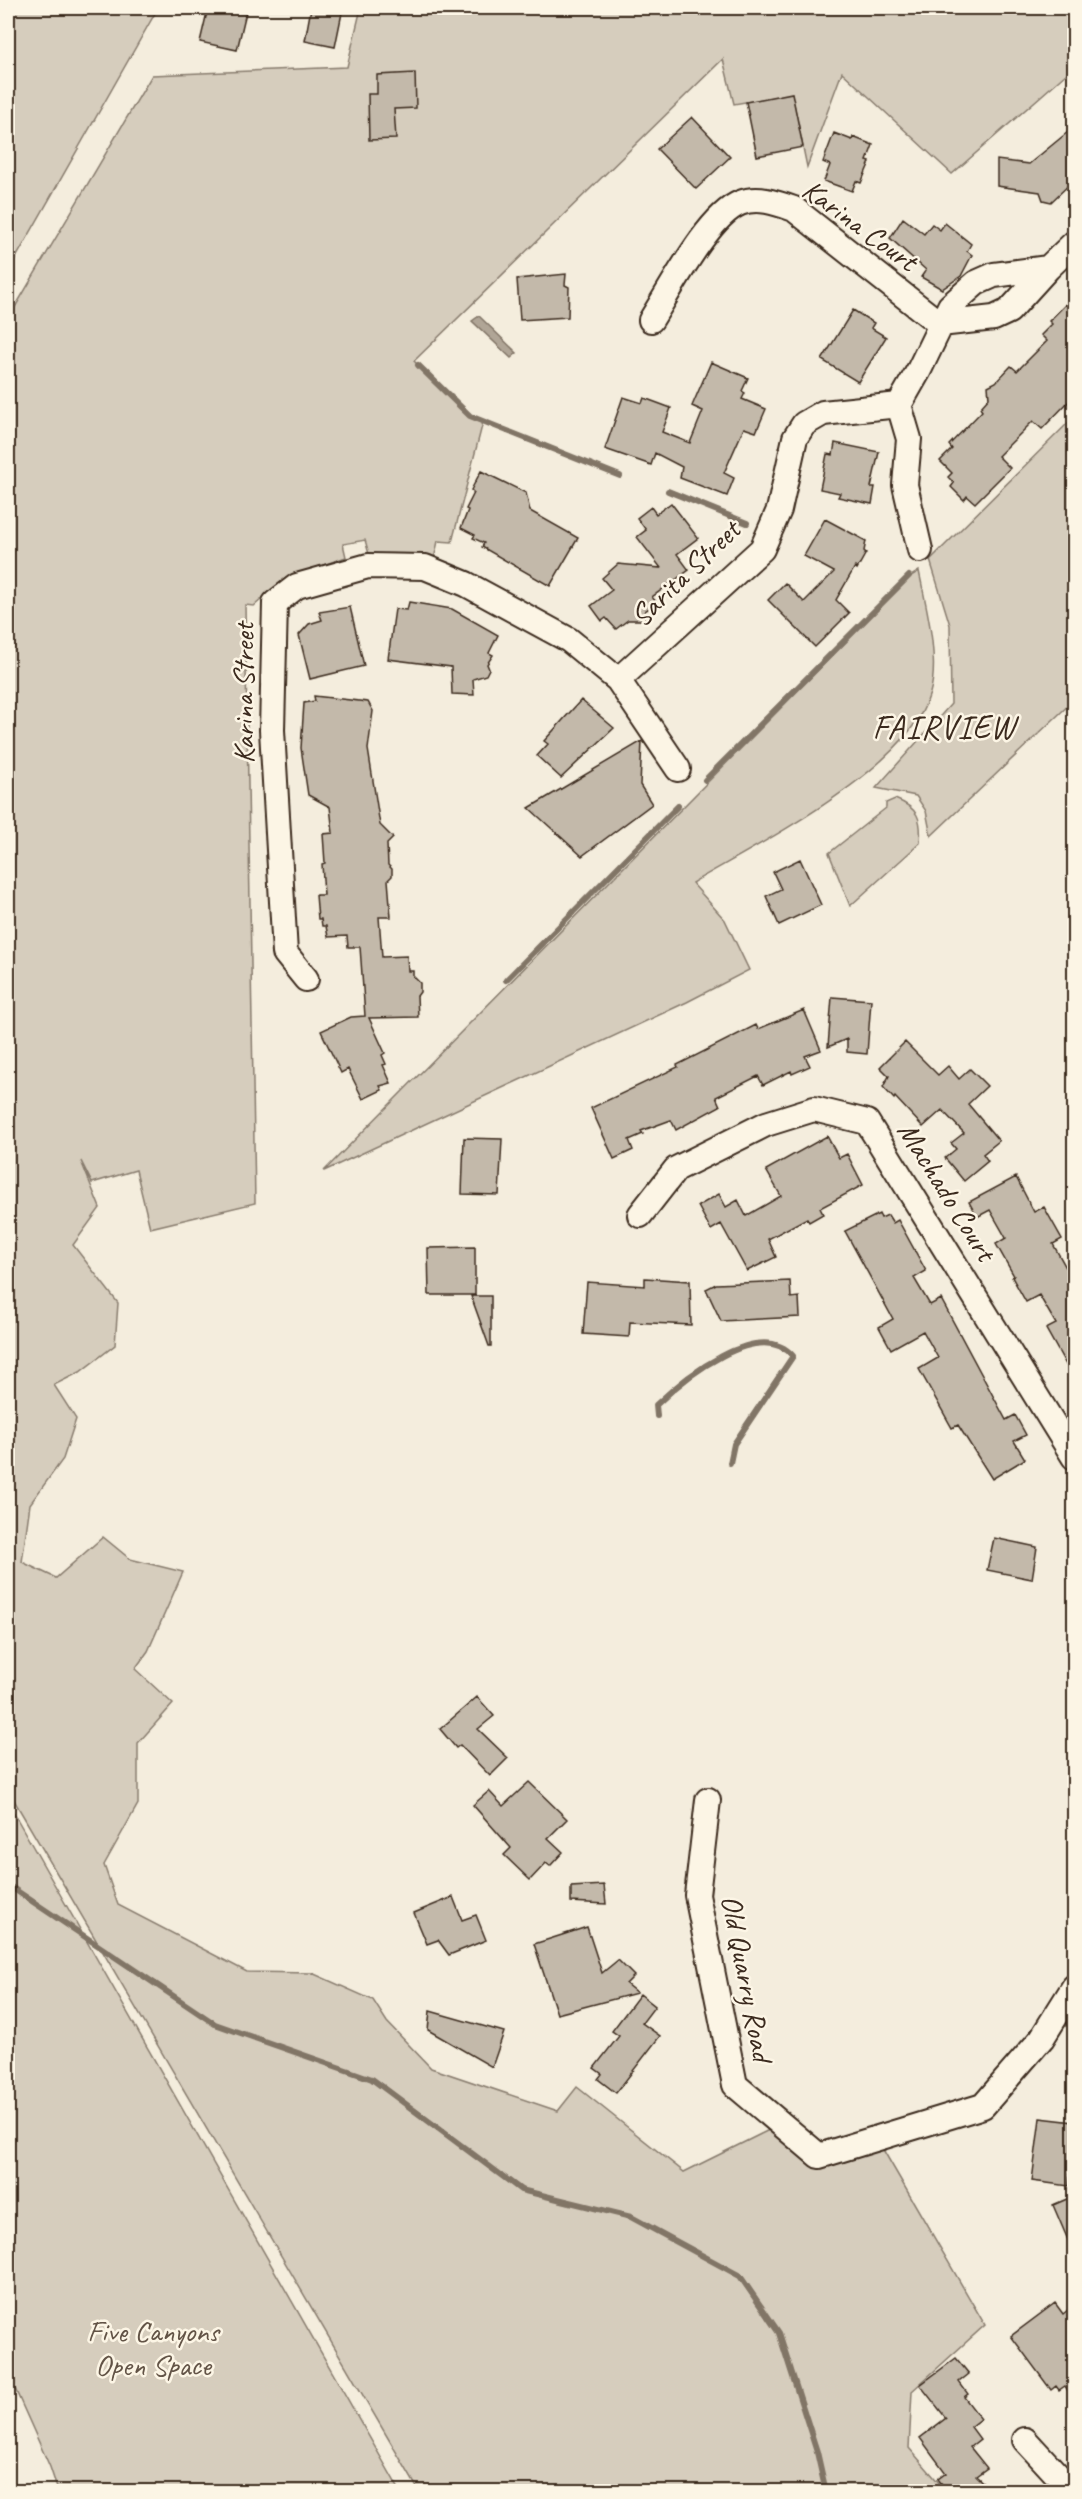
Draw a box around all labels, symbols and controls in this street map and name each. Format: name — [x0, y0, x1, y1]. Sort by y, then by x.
street label: Karina Court — [795, 171, 927, 281]
street label: Sarita Street — [622, 509, 750, 635]
street label: Karina Street — [224, 619, 262, 764]
district label: FAIRVIEW — [872, 706, 1019, 748]
street label: Machado Court — [889, 1114, 1006, 1270]
street label: Old Quarry Road — [712, 1892, 782, 2068]
park label: Five Canyons Open Space — [87, 2312, 222, 2384]

